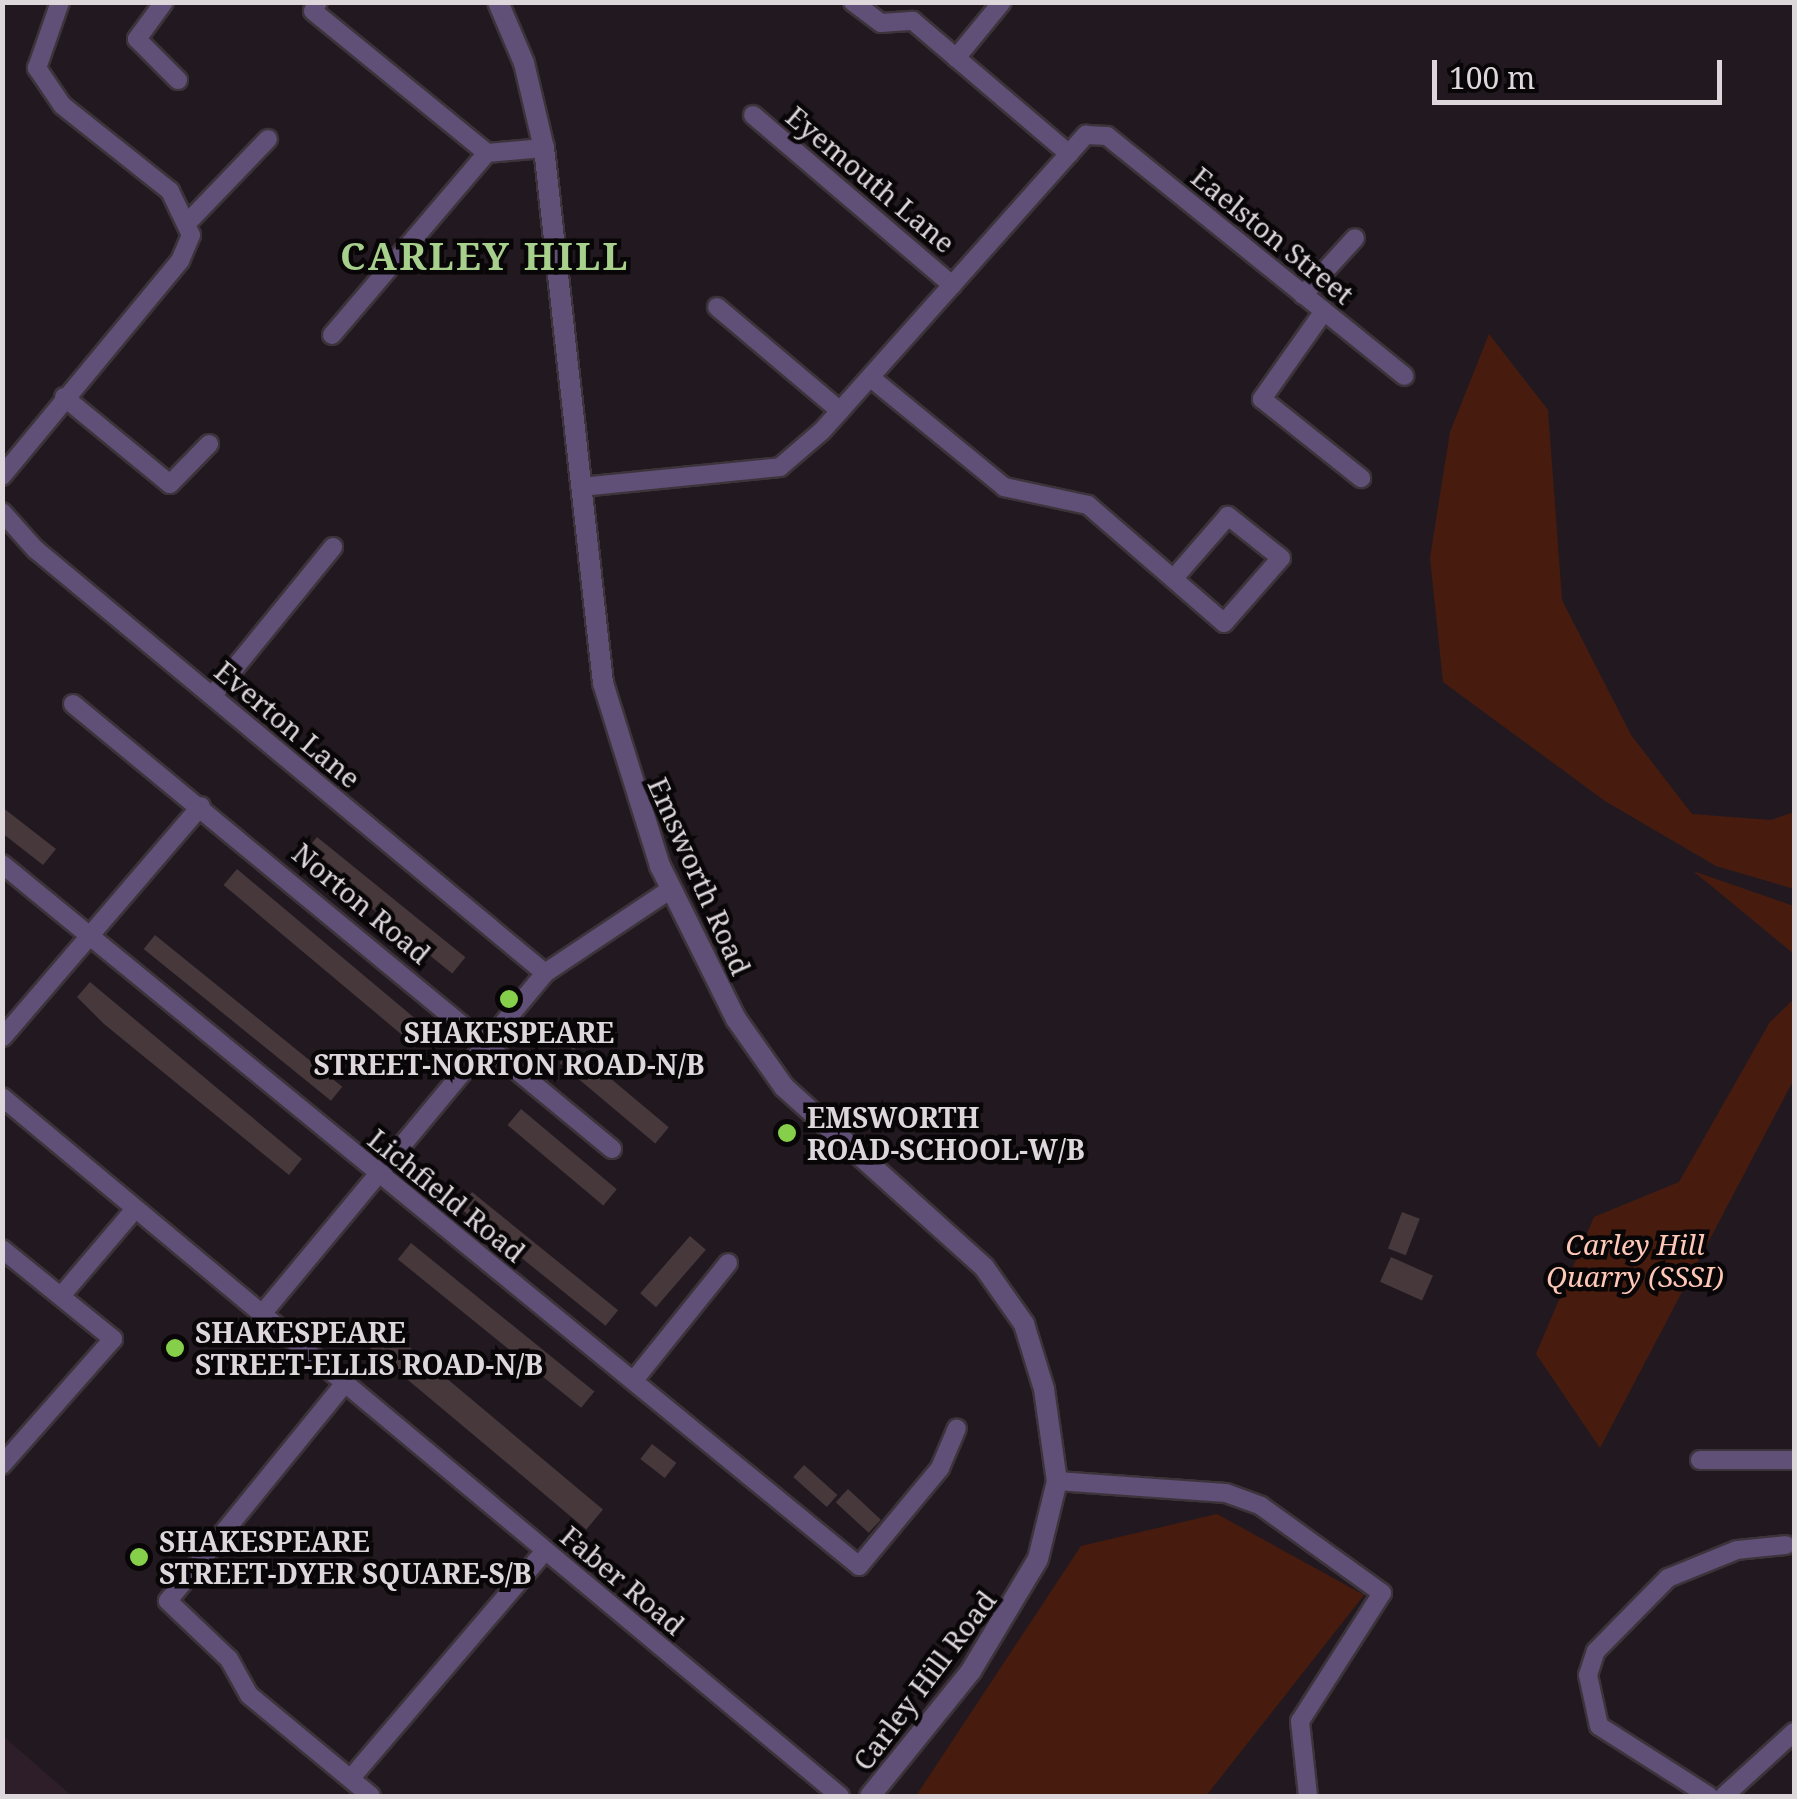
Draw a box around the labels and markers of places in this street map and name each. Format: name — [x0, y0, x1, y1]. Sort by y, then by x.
marker: SHAKESPEARE STREET-NORTON ROAD-N/B — [498, 988, 520, 1010]
place label: SHAKESPEARE STREET-NORTON ROAD-N/B — [313, 1015, 705, 1081]
place label: EMSWORTH ROAD-SCHOOL-W/B — [807, 1100, 1085, 1166]
marker: EMSWORTH ROAD-SCHOOL-W/B — [776, 1122, 798, 1144]
place label: SHAKESPEARE STREET-ELLIS ROAD-N/B — [195, 1315, 543, 1381]
marker: SHAKESPEARE STREET-ELLIS ROAD-N/B — [164, 1337, 186, 1359]
place label: SHAKESPEARE STREET-DYER SQUARE-S/B — [159, 1524, 532, 1590]
marker: SHAKESPEARE STREET-DYER SQUARE-S/B — [128, 1546, 150, 1568]

